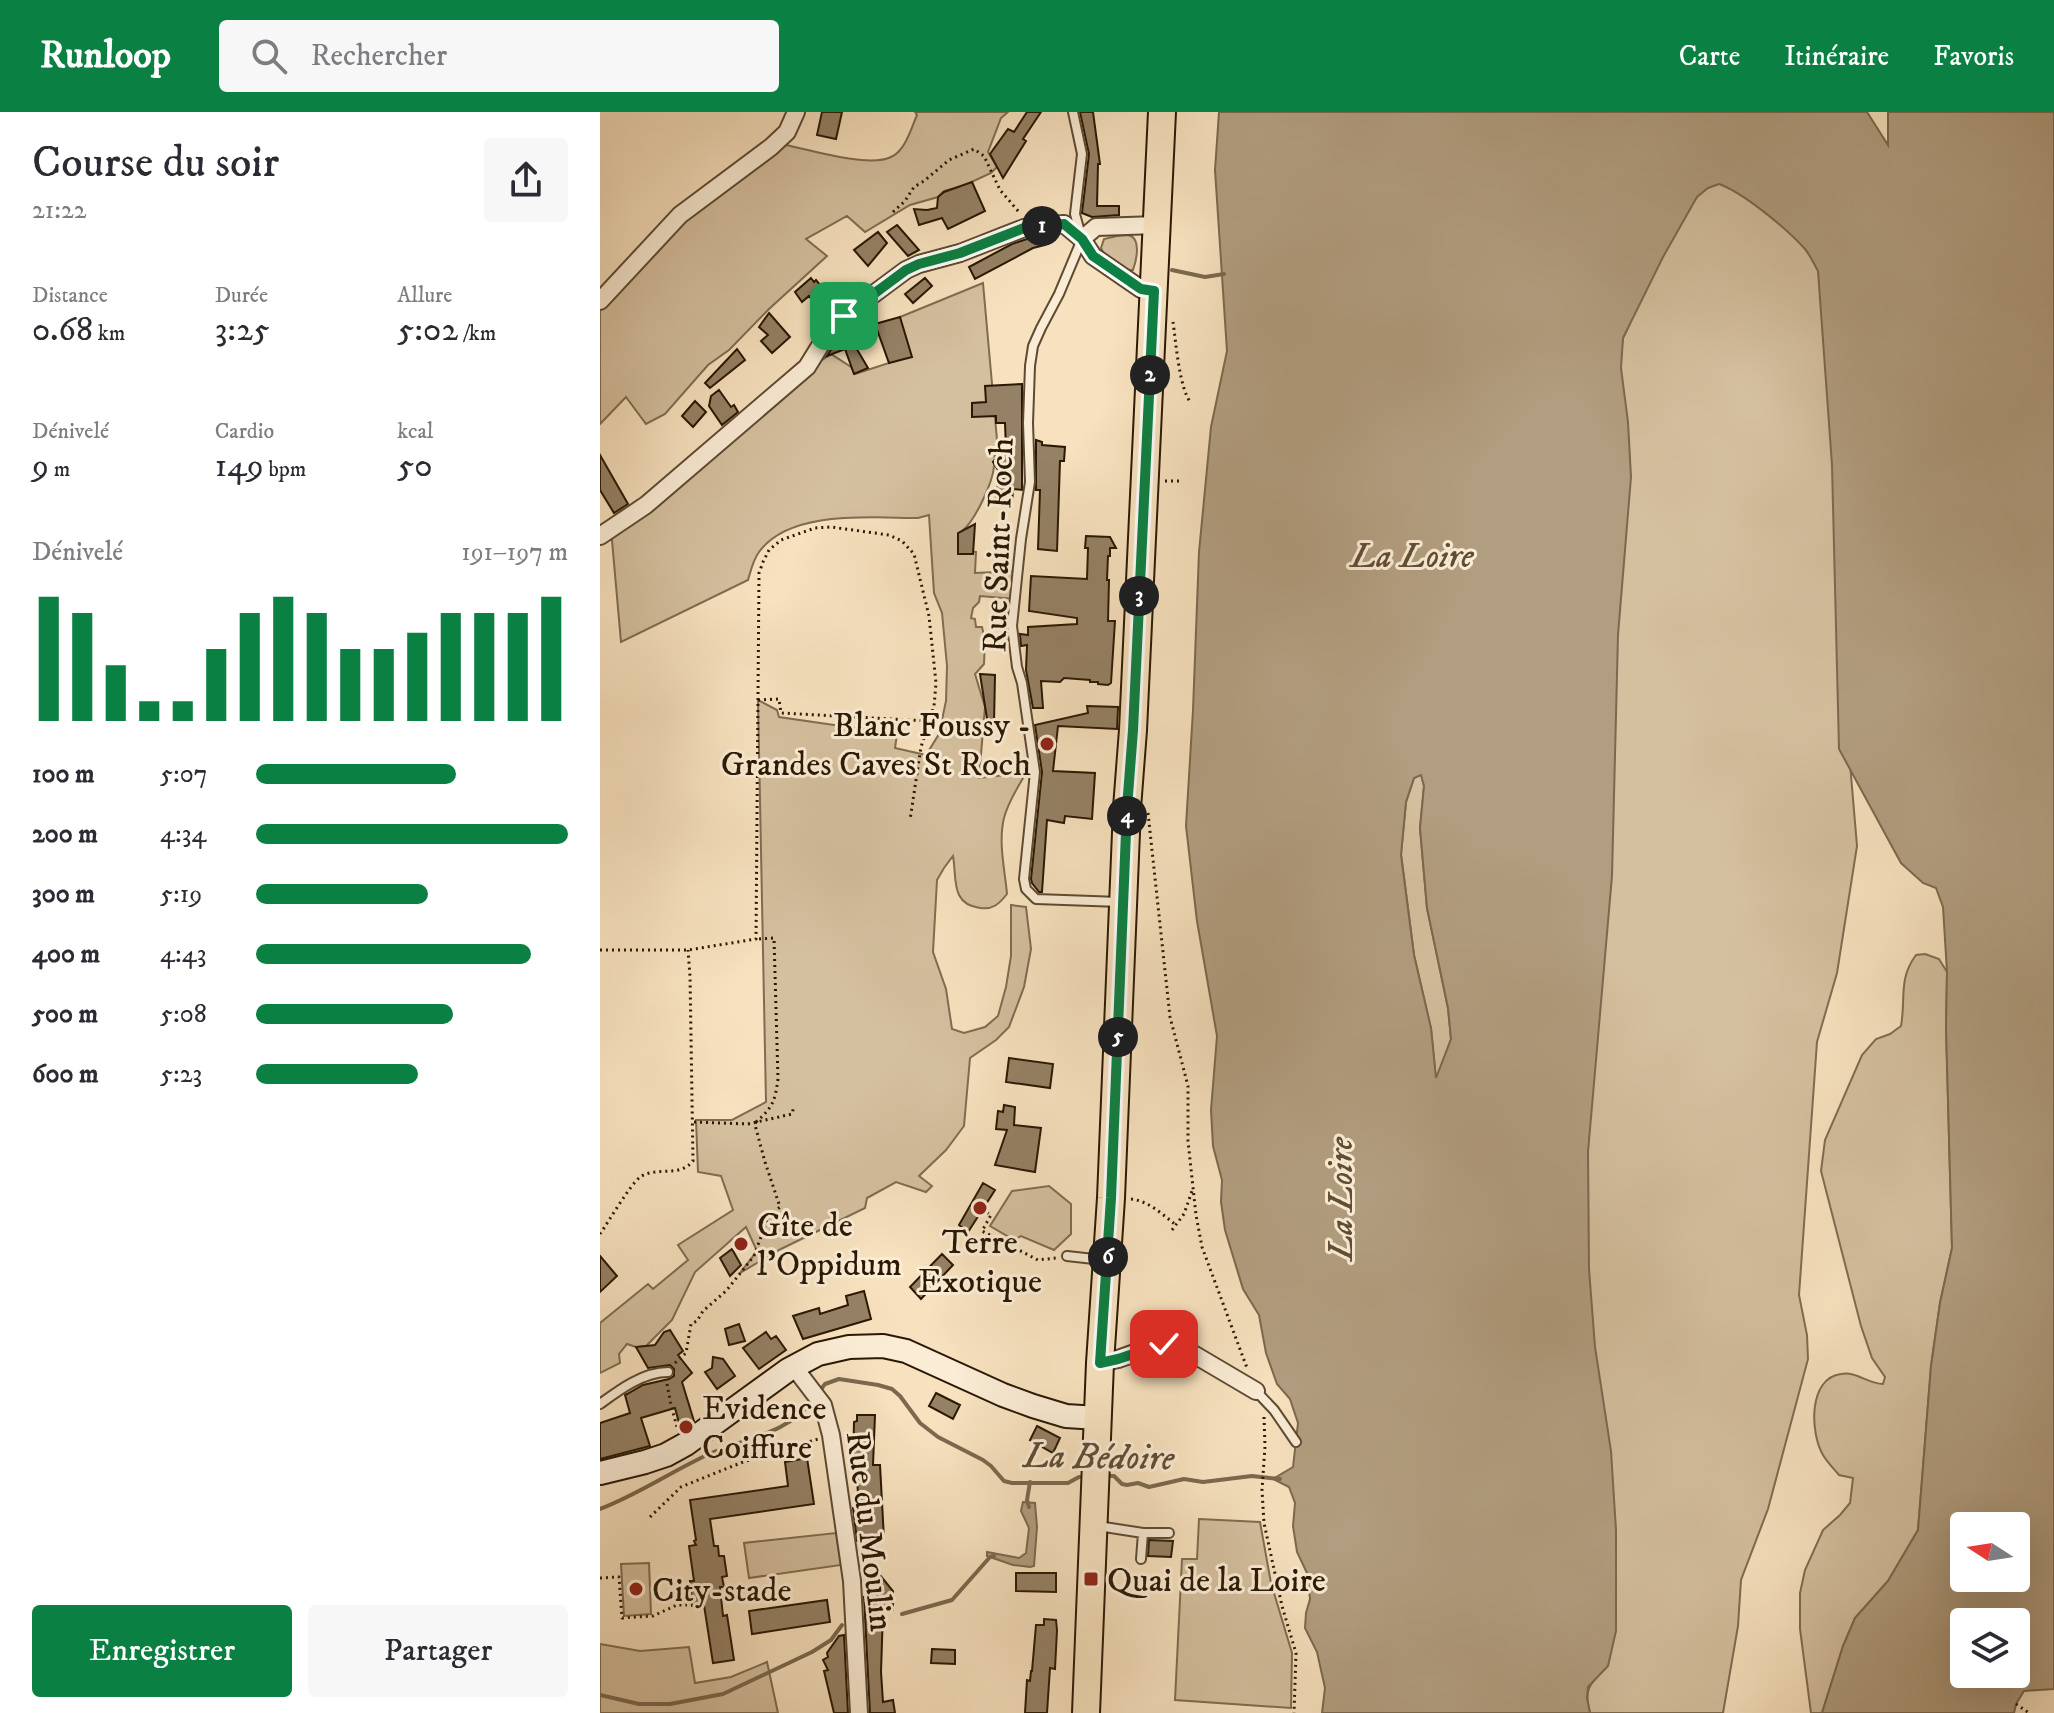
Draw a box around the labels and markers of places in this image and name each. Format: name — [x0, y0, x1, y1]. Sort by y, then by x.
pin: 1 — [1022, 206, 1062, 246]
pin — [810, 282, 878, 350]
pin: 2 — [1130, 355, 1170, 395]
pin: 3 — [1119, 576, 1159, 616]
place label: Blanc Foussy - Grandes Caves St Roch — [721, 705, 1031, 786]
marker: Blanc Foussy - Grandes Caves St Roch — [1038, 735, 1056, 753]
pin: 4 — [1107, 796, 1147, 836]
pin: 5 — [1098, 1017, 1138, 1057]
marker: Terre Exotique — [971, 1199, 989, 1217]
place label: Gîte de l'Oppidum — [757, 1205, 902, 1286]
place label: Terre Exotique — [918, 1222, 1042, 1303]
marker: Gîte de l'Oppidum — [732, 1235, 750, 1253]
pin: 6 — [1088, 1237, 1128, 1277]
pin — [1130, 1310, 1198, 1378]
place label: Evidence Coiffure — [702, 1388, 827, 1469]
marker: Evidence Coiffure — [677, 1418, 695, 1436]
place label: Quai de la Loire — [1107, 1560, 1326, 1602]
place label: City-stade — [652, 1570, 792, 1612]
marker: Quai de la Loire — [1082, 1570, 1100, 1588]
marker: City-stade — [627, 1580, 645, 1598]

